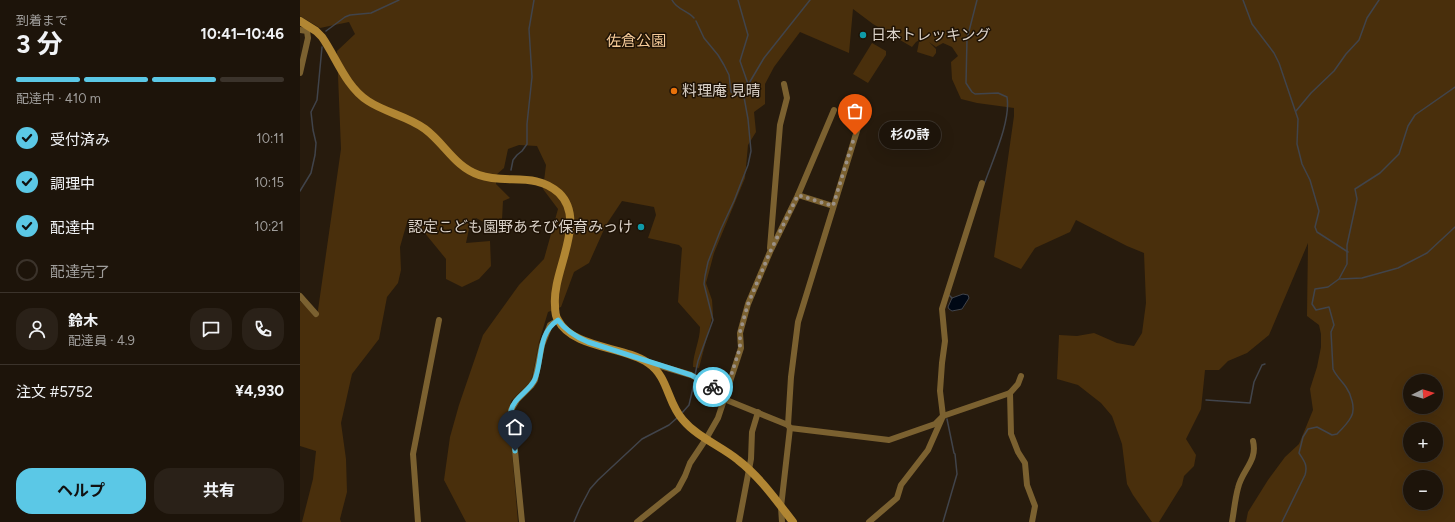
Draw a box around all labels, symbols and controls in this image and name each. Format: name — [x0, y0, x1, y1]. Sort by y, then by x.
text: 到着まで — [16, 13, 68, 28]
text: 10:41–10:46 — [201, 25, 284, 43]
place label: 日本トレッキング — [871, 26, 991, 44]
text: 3 分 — [16, 28, 63, 60]
marker: 日本トレッキング — [858, 30, 868, 40]
park label: 佐倉公園 — [606, 32, 666, 50]
place label: 料理庵 見晴 — [682, 82, 761, 100]
marker: 料理庵 見晴 — [669, 86, 679, 96]
text: 配達中 · 410 m — [16, 91, 101, 106]
pin — [838, 94, 872, 135]
icon: bag — [844, 100, 866, 122]
callout: 杉の詩 — [879, 121, 941, 149]
icon: check — [16, 127, 38, 149]
text: 杉の詩 — [890, 127, 930, 142]
text: 受付済み — [50, 131, 110, 149]
text: 10:11 — [256, 131, 284, 146]
icon: check — [16, 171, 38, 193]
text: 調理中 — [50, 175, 95, 193]
text: 10:15 — [254, 175, 284, 190]
icon: check — [16, 215, 38, 237]
place label: 認定こども園野あそび保育みっけ — [408, 218, 633, 236]
text: 配達中 — [50, 219, 95, 237]
text: 10:21 — [254, 219, 284, 234]
marker: 認定こども園野あそび保育みっけ — [636, 222, 646, 232]
text: 配達完了 — [50, 263, 110, 281]
button: person — [16, 308, 58, 350]
button: chat — [190, 308, 232, 350]
button: phone — [242, 308, 284, 350]
text: 鈴木 — [68, 312, 98, 330]
text: 配達員 · 4.9 — [68, 333, 135, 348]
courier — [693, 367, 733, 407]
north arrow — [1403, 374, 1443, 414]
map controls — [1403, 374, 1443, 510]
icon: bike — [702, 376, 724, 398]
text: ¥4,930 — [235, 382, 284, 400]
text: 注文 #5752 — [16, 383, 93, 401]
pin — [498, 410, 532, 451]
icon: home — [504, 416, 526, 438]
button: + — [1403, 422, 1443, 462]
button: ヘルプ — [16, 468, 146, 514]
button: 共有 — [154, 468, 284, 514]
button: − — [1403, 470, 1443, 510]

